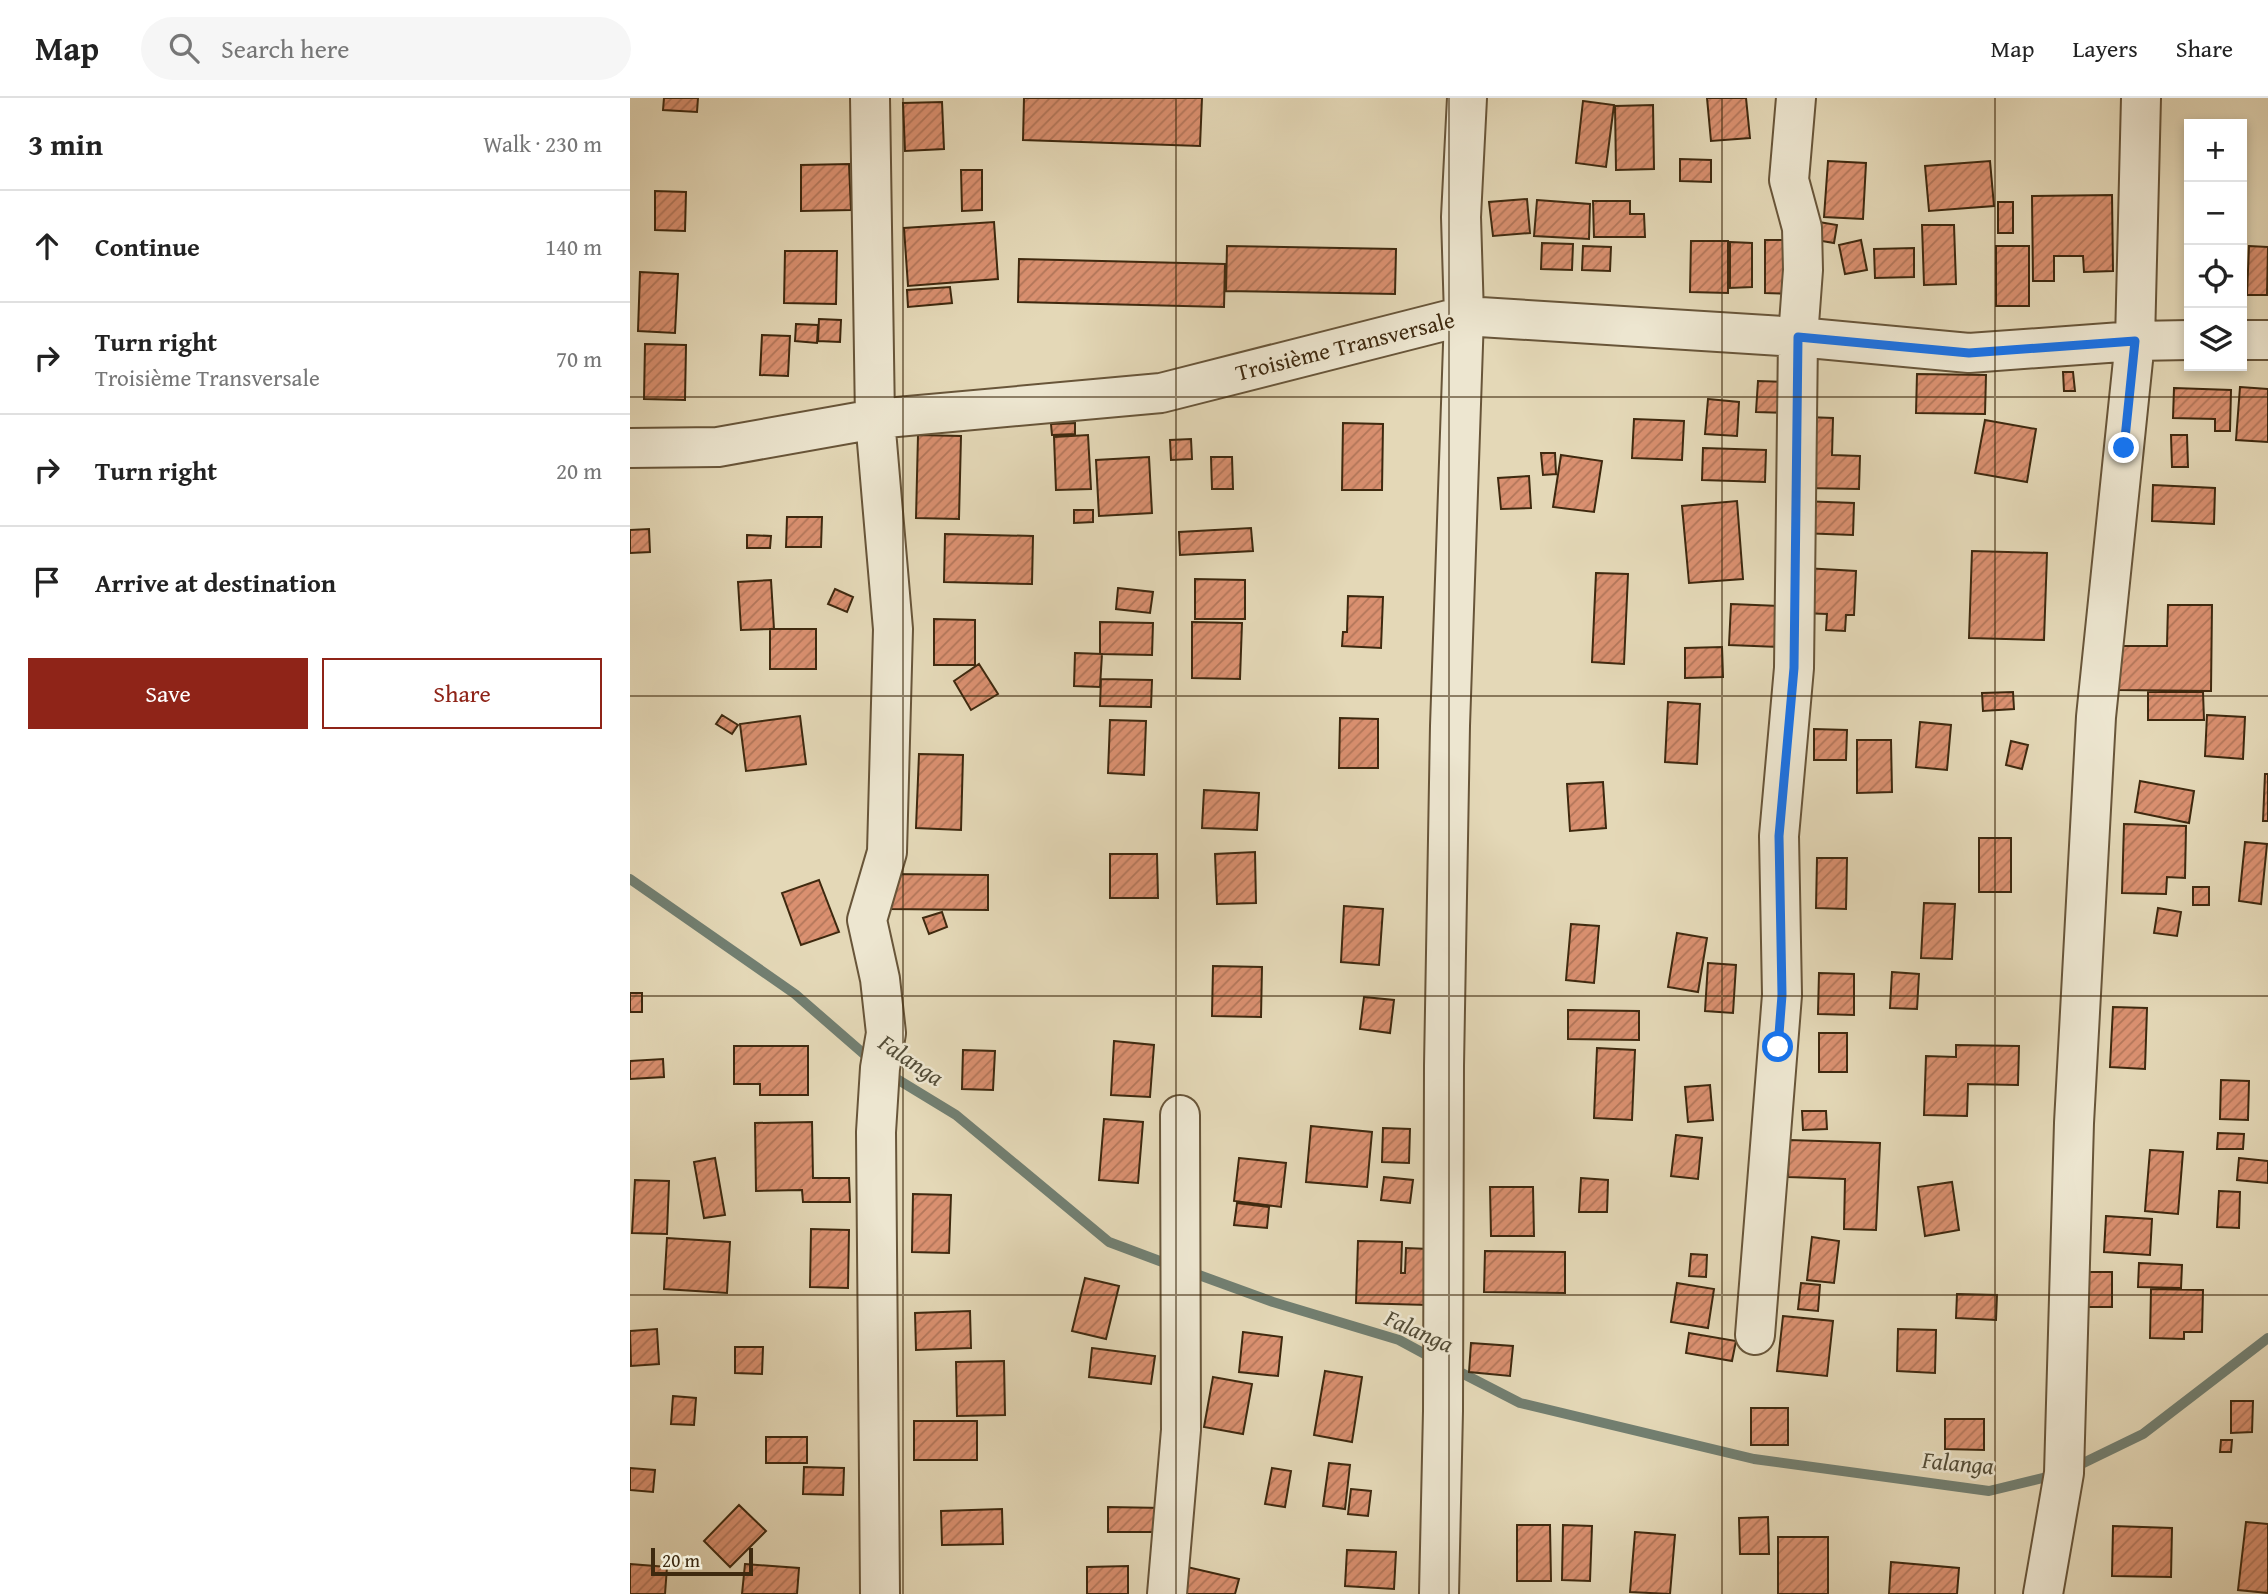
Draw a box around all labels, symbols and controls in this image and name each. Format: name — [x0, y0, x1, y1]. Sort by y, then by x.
search box — [141, 17, 631, 80]
text: Map — [35, 24, 99, 72]
icon: search — [165, 29, 203, 67]
text: Search here — [221, 29, 349, 68]
text: Map — [1991, 31, 2034, 66]
text: Layers — [2072, 31, 2138, 66]
text: Share — [2176, 31, 2233, 66]
map controls — [2184, 119, 2247, 371]
button: + — [2184, 119, 2247, 182]
text: 3 min — [28, 122, 103, 166]
text: Walk · 230 m — [483, 127, 602, 160]
button: − — [2184, 182, 2247, 245]
icon: ahead — [28, 227, 66, 265]
text: Continue — [95, 227, 200, 266]
text: 140 m — [545, 230, 602, 263]
button: locate — [2184, 245, 2247, 308]
street label: Troisième Transversale — [1232, 302, 1458, 389]
button: layers — [2184, 308, 2247, 371]
text: Turn right — [95, 322, 217, 361]
icon: right — [28, 339, 66, 377]
text: 70 m — [556, 342, 602, 375]
text: Troisième Transversale — [95, 361, 320, 394]
route end — [2108, 432, 2139, 463]
icon: right — [28, 451, 66, 489]
text: Turn right — [95, 451, 217, 490]
text: 20 m — [556, 454, 602, 487]
icon: arrive — [28, 563, 66, 601]
text: Arrive at destination — [95, 563, 336, 602]
button: Save — [28, 658, 308, 729]
button: Share — [322, 658, 602, 729]
water label: Falanga — [871, 1024, 951, 1094]
route start — [1762, 1031, 1793, 1062]
water label: Falanga — [1378, 1300, 1459, 1361]
water label: Falanga — [1920, 1442, 1995, 1483]
scale bar — [651, 1545, 752, 1577]
text: 20 m — [662, 1546, 700, 1574]

